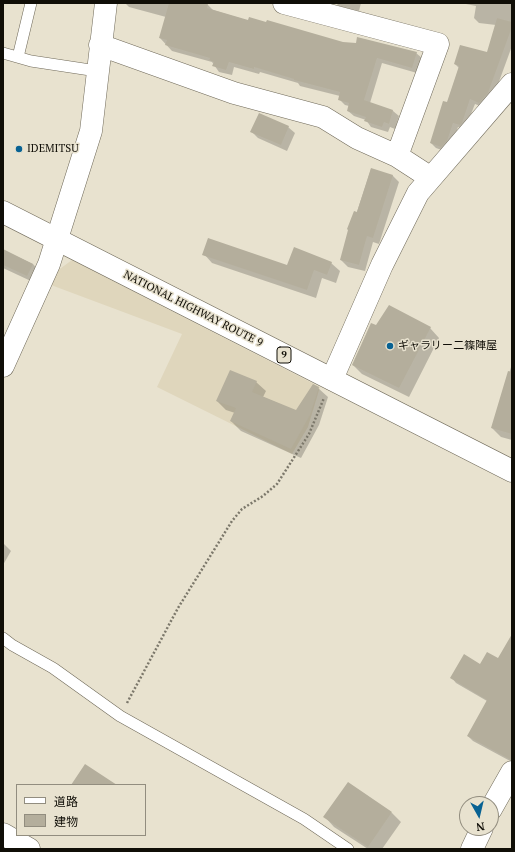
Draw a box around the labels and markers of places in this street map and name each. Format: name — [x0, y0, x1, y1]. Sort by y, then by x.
place label: IDEMITSU — [27, 142, 79, 156]
marker: IDEMITSU — [14, 144, 24, 154]
place label: ギャラリー二篠陣屋 — [398, 339, 497, 353]
marker: ギャラリー二篠陣屋 — [385, 341, 395, 351]

